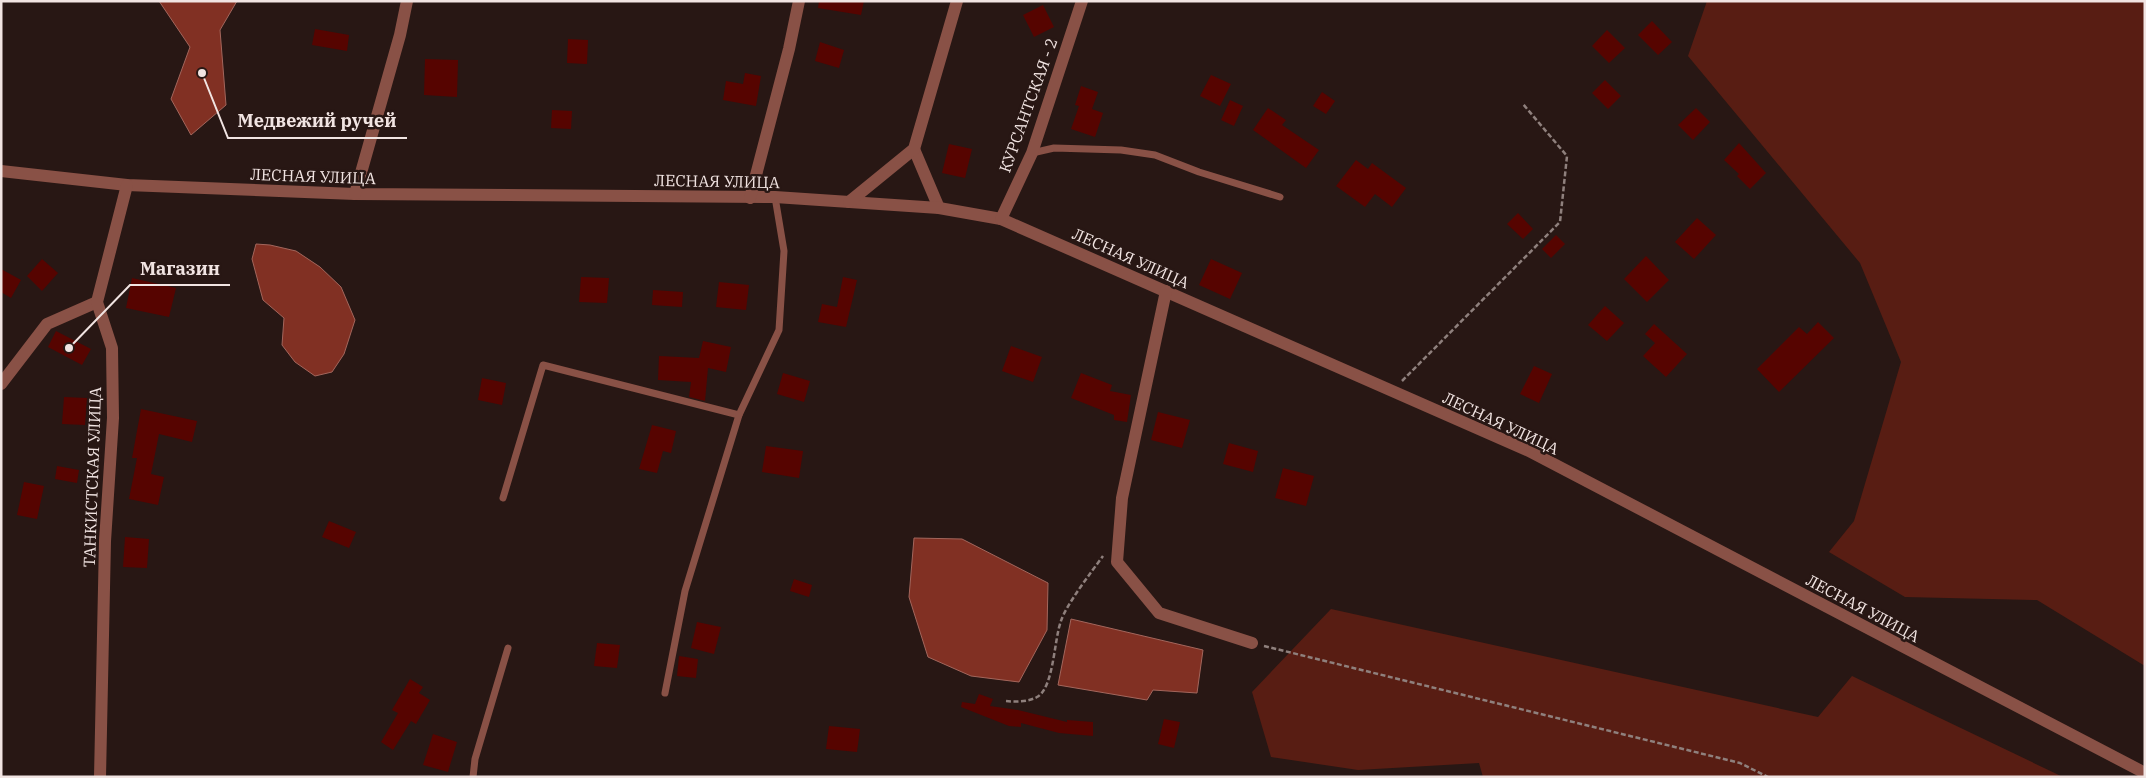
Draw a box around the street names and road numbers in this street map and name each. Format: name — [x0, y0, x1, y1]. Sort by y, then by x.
street label: КУРСАНТСКАЯ - 2 — [994, 35, 1062, 175]
street label: ЛЕСНАЯ УЛИЦА — [250, 164, 376, 188]
street label: ЛЕСНАЯ УЛИЦА — [654, 170, 780, 192]
street label: ЛЕСНАЯ УЛИЦА — [1069, 223, 1193, 293]
street label: ТАНКИСТСКАЯ УЛИЦА — [79, 386, 105, 568]
street label: ЛЕСНАЯ УЛИЦА — [1440, 387, 1562, 459]
street label: ЛЕСНАЯ УЛИЦА — [1803, 570, 1923, 646]

